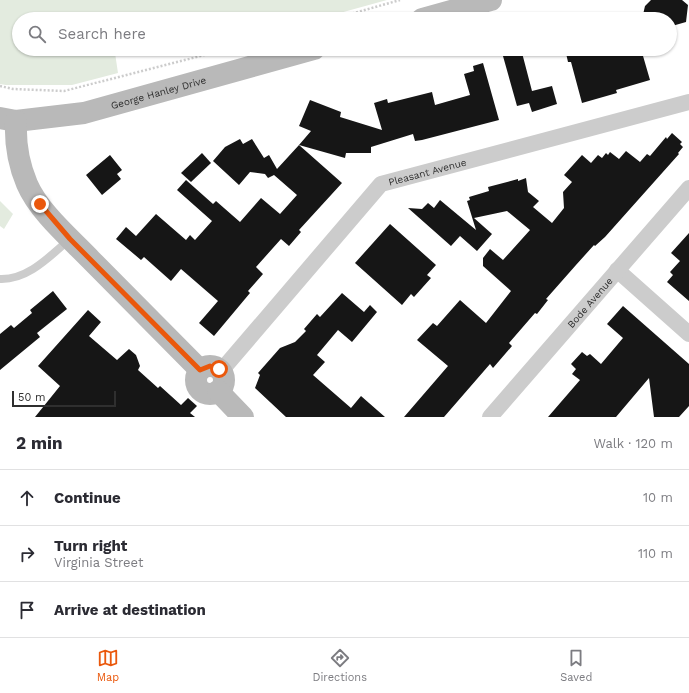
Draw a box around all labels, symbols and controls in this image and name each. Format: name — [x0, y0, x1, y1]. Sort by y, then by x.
search box — [12, 12, 677, 56]
icon: search — [26, 23, 48, 45]
text: Search here — [58, 25, 146, 43]
street label: George Hanley Drive — [110, 74, 208, 111]
street label: Pleasant Avenue — [387, 156, 468, 188]
route end — [31, 195, 49, 213]
street label: Bode Avenue — [565, 275, 615, 330]
route start — [210, 360, 228, 378]
scale bar — [12, 389, 116, 408]
text: 50 m — [18, 391, 45, 404]
text: 2 min — [16, 433, 62, 453]
text: Walk · 120 m — [594, 436, 673, 451]
icon: ahead — [16, 487, 38, 509]
text: Continue — [54, 489, 121, 507]
text: 10 m — [643, 490, 673, 505]
text: Turn right — [54, 537, 127, 555]
icon: right — [16, 543, 38, 565]
text: 110 m — [638, 546, 673, 561]
text: Virginia Street — [54, 555, 143, 570]
icon: arrive — [16, 599, 38, 621]
text: Arrive at destination — [54, 601, 206, 619]
tab: Map — [97, 647, 119, 684]
tab: Directions — [313, 647, 367, 684]
tab: Saved — [560, 647, 592, 684]

